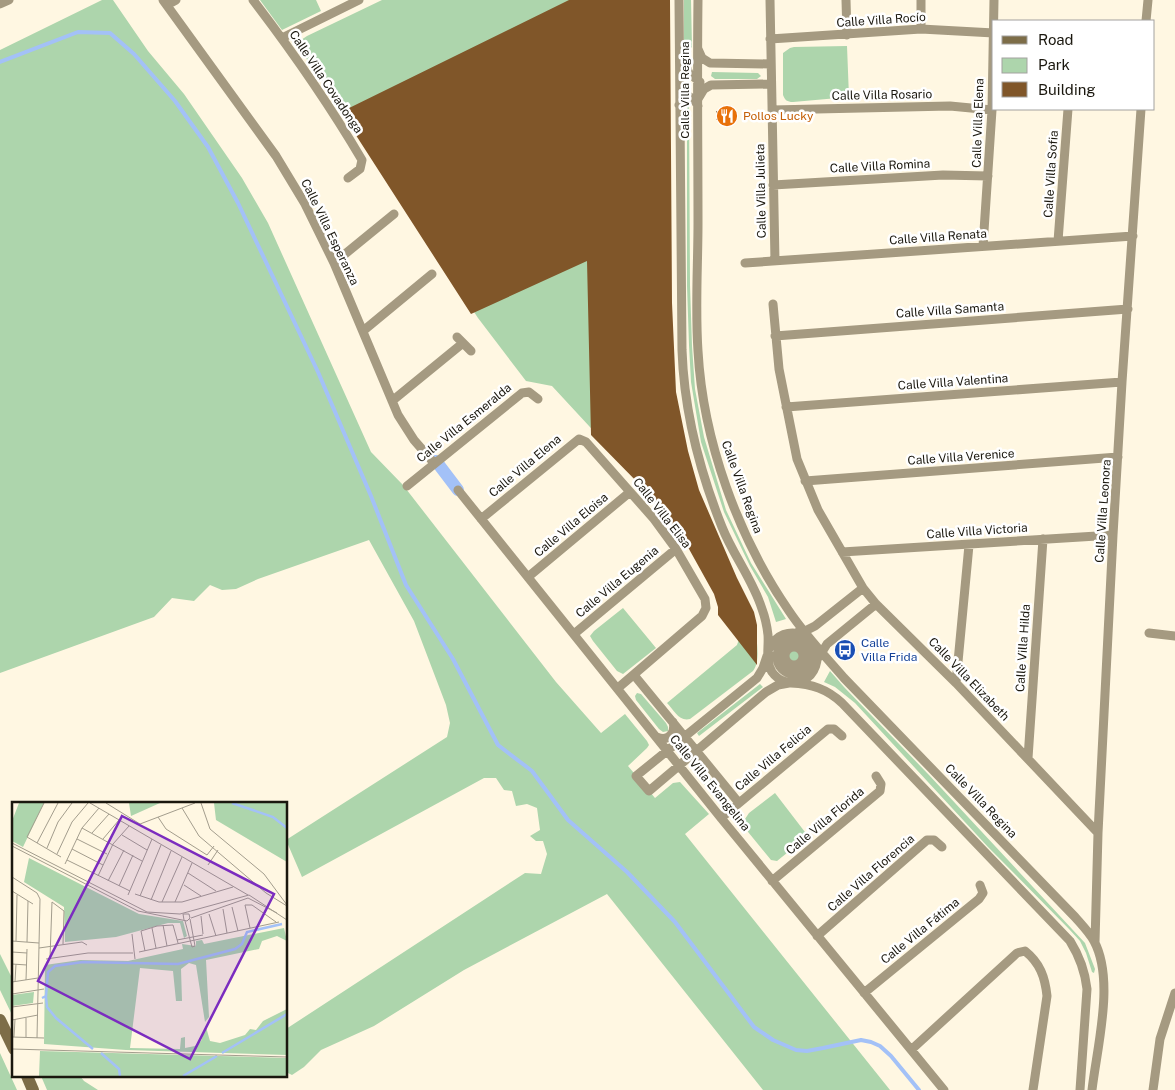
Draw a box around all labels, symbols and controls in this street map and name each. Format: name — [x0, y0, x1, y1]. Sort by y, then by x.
street label: Calle Villa Rocío — [836, 10, 926, 30]
legend — [992, 20, 1155, 110]
street label: Calle Villa Covadonga — [286, 28, 366, 136]
text: Road — [1038, 31, 1074, 48]
street label: Calle Villa Regina — [678, 41, 692, 139]
text: Park — [1038, 56, 1070, 73]
street label: Calle Villa Elena — [969, 78, 987, 168]
text: Building — [1038, 81, 1096, 98]
street label: Calle Villa Rosario — [832, 87, 933, 103]
restaurant icon: Pollos Lucky — [715, 104, 739, 128]
place label: Pollos Lucky — [743, 109, 814, 123]
street label: Calle Villa Sofia — [1041, 130, 1061, 218]
street label: Calle Villa Julieta — [753, 144, 769, 238]
street label: Calle Villa Romina — [830, 156, 930, 176]
street label: Calle Villa Esperanza — [298, 177, 362, 287]
street label: Calle Villa Renata — [889, 227, 987, 247]
street label: Calle Villa Samanta — [896, 299, 1004, 321]
street label: Calle Villa Valentina — [897, 371, 1009, 393]
street label: Calle Villa Esmeralda — [414, 381, 514, 465]
street label: Calle Villa Elena — [486, 432, 564, 500]
street label: Calle Villa Regina — [719, 439, 765, 535]
street label: Calle Villa Verenice — [907, 446, 1015, 468]
street label: Calle Villa Leonora — [1092, 459, 1114, 563]
street label: Calle Villa Elisa — [630, 475, 694, 551]
street label: Calle Villa Eloisa — [531, 490, 611, 560]
street label: Calle Villa Victoria — [926, 520, 1028, 542]
street label: Calle Villa Eugenia — [573, 543, 661, 621]
street label: Calle Villa Hilda — [1013, 604, 1033, 692]
street label: Calle Villa Elizabeth — [926, 634, 1012, 724]
place label: Calle Villa Frida — [861, 636, 917, 664]
bus stop icon: Calle Villa Frida — [833, 638, 857, 662]
street label: Calle Villa Felicia — [732, 722, 814, 794]
street label: Calle Villa Evangelina — [667, 732, 753, 834]
street label: Calle Villa Regina — [942, 761, 1020, 841]
street label: Calle Villa Florida — [783, 784, 867, 858]
inset map — [12, 802, 288, 1078]
street label: Calle Villa Florencia — [825, 832, 917, 914]
street label: Calle Villa Fátima — [878, 895, 962, 967]

